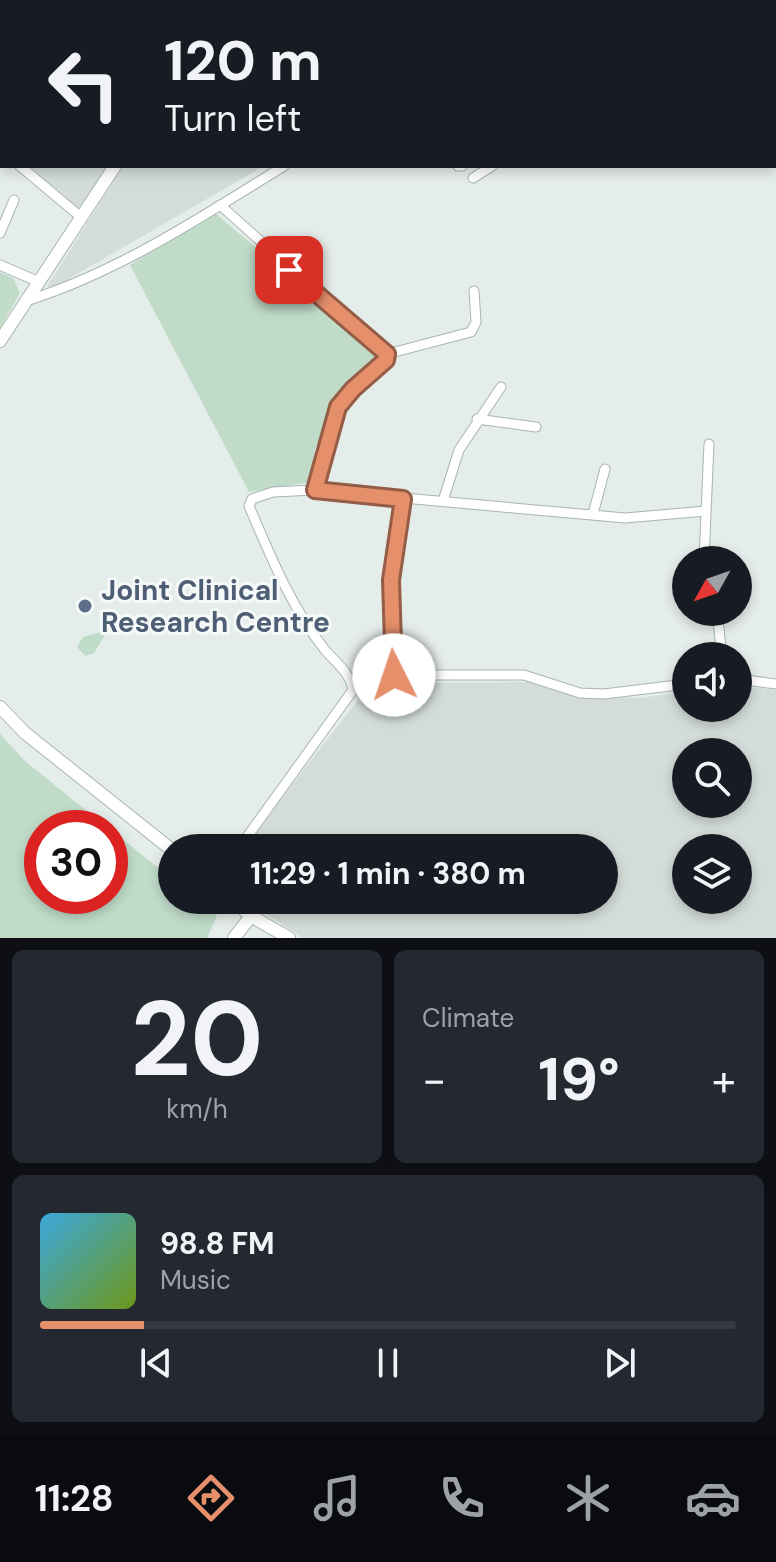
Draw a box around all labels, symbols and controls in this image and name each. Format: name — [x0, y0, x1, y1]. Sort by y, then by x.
text: 120 m — [164, 24, 322, 97]
icon: left — [32, 32, 136, 136]
text: Turn left — [164, 95, 301, 142]
pin — [255, 236, 323, 304]
icon: arrive — [267, 248, 311, 292]
north arrow — [672, 546, 752, 626]
map controls — [672, 546, 752, 914]
place label: Joint Clinical Research Centre — [101, 572, 330, 641]
marker: Joint Clinical Research Centre — [76, 597, 94, 615]
position arrow — [352, 633, 436, 717]
button: sound — [672, 642, 752, 722]
button: search — [672, 738, 752, 818]
speed limit sign: 30 — [24, 810, 128, 914]
button: layers — [672, 834, 752, 914]
text: 11:29 · 1 min · 380 m — [250, 854, 526, 893]
text: 20 — [131, 972, 263, 1107]
text: Climate — [422, 1001, 514, 1035]
text: 19° — [538, 1040, 620, 1119]
text: − — [422, 1051, 446, 1109]
text: + — [712, 1051, 736, 1109]
text: km/h — [166, 1092, 228, 1126]
text: 98.8 FM — [160, 1224, 275, 1263]
text: Music — [160, 1263, 231, 1297]
icon: previous — [134, 1341, 178, 1385]
icon: pause — [366, 1341, 410, 1385]
icon: next — [598, 1341, 642, 1385]
icon: directions — [183, 1470, 239, 1526]
icon: music — [309, 1470, 365, 1526]
icon: phone — [434, 1470, 490, 1526]
icon: climate — [560, 1470, 616, 1526]
icon: car — [685, 1470, 741, 1526]
text: 11:28 — [35, 1475, 113, 1522]

